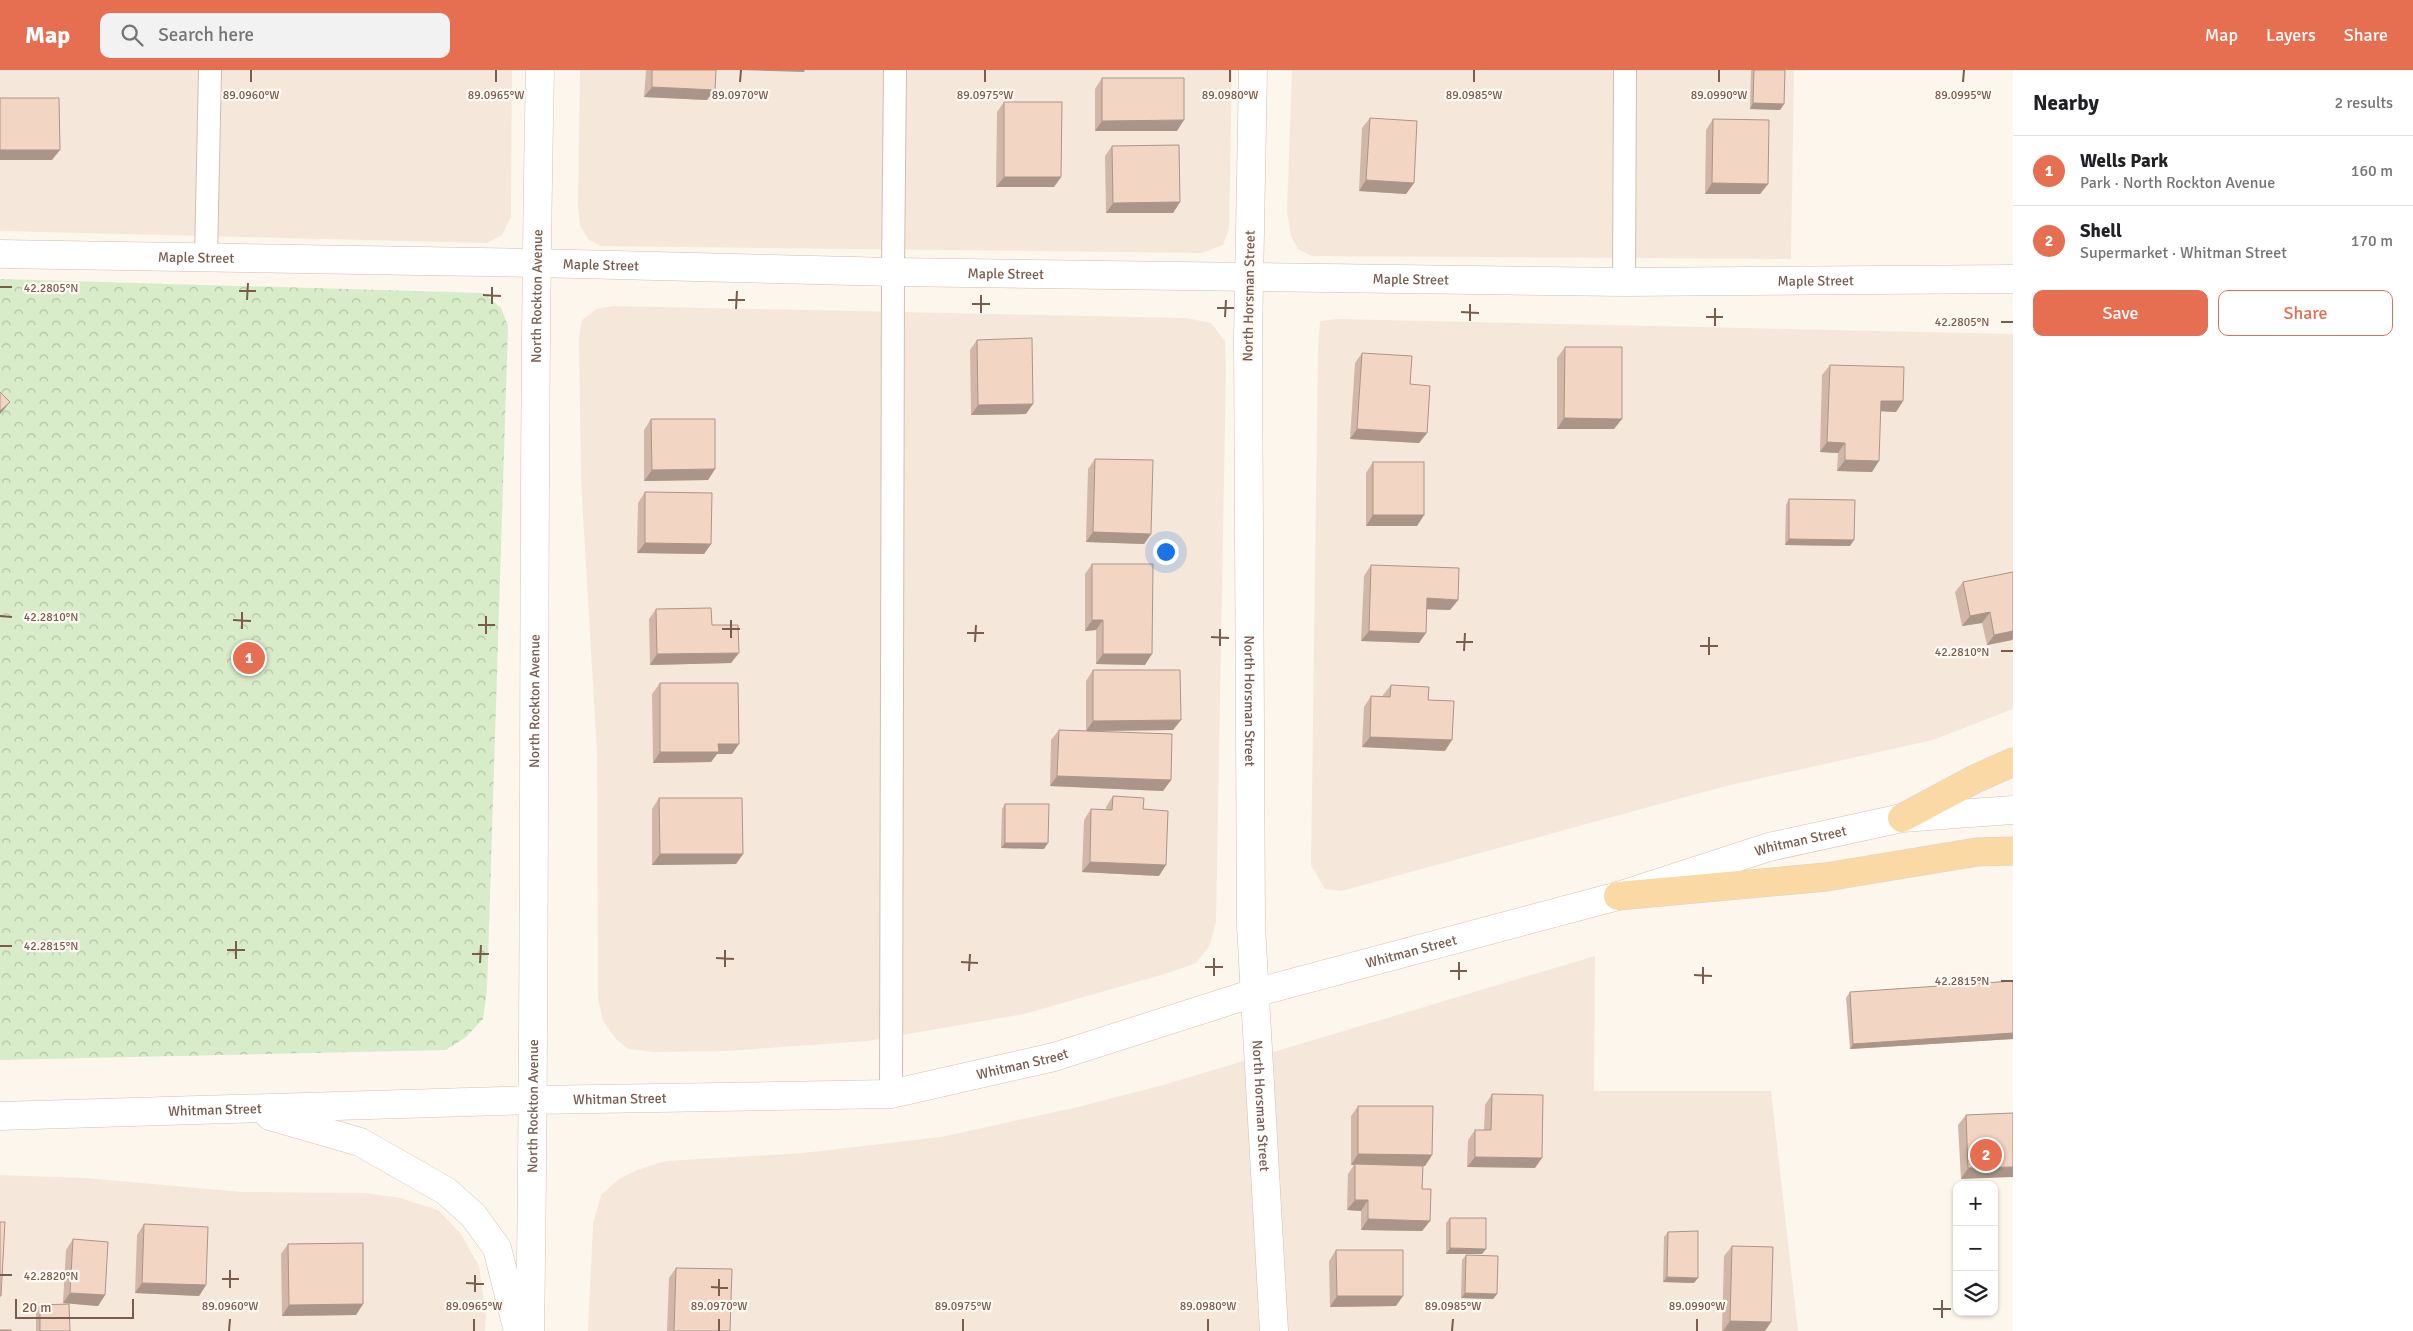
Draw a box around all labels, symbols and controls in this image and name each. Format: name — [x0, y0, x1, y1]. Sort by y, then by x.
search box — [100, 13, 450, 58]
text: Map — [25, 20, 70, 50]
icon: search — [118, 21, 146, 49]
text: Search here — [158, 23, 254, 47]
text: Map — [2205, 24, 2238, 46]
text: Layers — [2266, 24, 2316, 46]
text: Share — [2344, 24, 2388, 46]
text: 89.0960°W — [223, 88, 279, 103]
text: 89.0965°W — [468, 88, 524, 103]
text: 89.0970°W — [712, 88, 768, 103]
text: 89.0975°W — [957, 88, 1013, 103]
text: 89.0980°W — [1202, 88, 1258, 103]
text: 89.0985°W — [1446, 88, 1502, 103]
text: 89.0990°W — [1691, 88, 1747, 103]
text: 89.0995°W — [1935, 88, 1991, 103]
text: Nearby — [2033, 90, 2099, 116]
text: 2 results — [2334, 93, 2393, 113]
text: Wells Park — [2080, 149, 2168, 173]
text: 1 — [2045, 161, 2053, 181]
text: 160 m — [2351, 161, 2393, 181]
text: Park · North Rockton Avenue — [2080, 173, 2275, 193]
text: Shell — [2080, 219, 2122, 243]
street label: North Rockton Avenue — [527, 229, 546, 363]
street label: North Horsman Street — [1239, 230, 1259, 362]
text: 2 — [2045, 231, 2053, 251]
text: 170 m — [2351, 231, 2393, 251]
text: Supermarket · Whitman Street — [2080, 243, 2287, 263]
street label: Maple Street — [158, 248, 234, 266]
street label: Maple Street — [562, 255, 639, 274]
street label: Maple Street — [967, 265, 1044, 283]
street label: Maple Street — [1372, 270, 1449, 288]
street label: Maple Street — [1777, 272, 1854, 289]
text: 42.2805°N — [24, 281, 78, 296]
button: Save — [2033, 290, 2208, 336]
button: Share — [2218, 290, 2393, 336]
text: 42.2805°N — [1935, 315, 1989, 330]
your location — [1153, 539, 1179, 565]
text: 42.2810°N — [24, 610, 78, 625]
street label: North Rockton Avenue — [526, 634, 543, 768]
street label: North Horsman Street — [1241, 635, 1259, 767]
pin: 1 — [233, 639, 265, 677]
text: 42.2810°N — [1935, 645, 1989, 660]
street label: Whitman Street — [1752, 822, 1848, 860]
street label: Whitman Street — [1364, 931, 1459, 971]
text: 42.2815°N — [24, 939, 78, 954]
text: 42.2815°N — [1935, 974, 1989, 989]
street label: North Rockton Avenue — [524, 1039, 542, 1173]
street label: North Horsman Street — [1249, 1040, 1273, 1172]
street label: Whitman Street — [975, 1044, 1070, 1083]
street label: Whitman Street — [573, 1089, 667, 1108]
street label: Whitman Street — [168, 1100, 262, 1119]
pin: 2 — [1970, 1136, 2002, 1174]
map controls — [1953, 1181, 1998, 1316]
button: + — [1953, 1181, 1998, 1226]
button: − — [1953, 1226, 1998, 1271]
text: 42.2820°N — [24, 1269, 78, 1284]
button: layers — [1953, 1271, 1998, 1316]
scale bar — [15, 1296, 134, 1319]
text: 20 m — [22, 1299, 51, 1316]
text: 89.0960°W — [202, 1299, 258, 1314]
text: 89.0965°W — [446, 1299, 502, 1314]
text: 89.0970°W — [691, 1299, 747, 1314]
text: 89.0975°W — [935, 1299, 991, 1314]
text: 89.0980°W — [1180, 1299, 1236, 1314]
text: 89.0985°W — [1425, 1299, 1481, 1314]
text: 89.0990°W — [1669, 1299, 1725, 1314]

